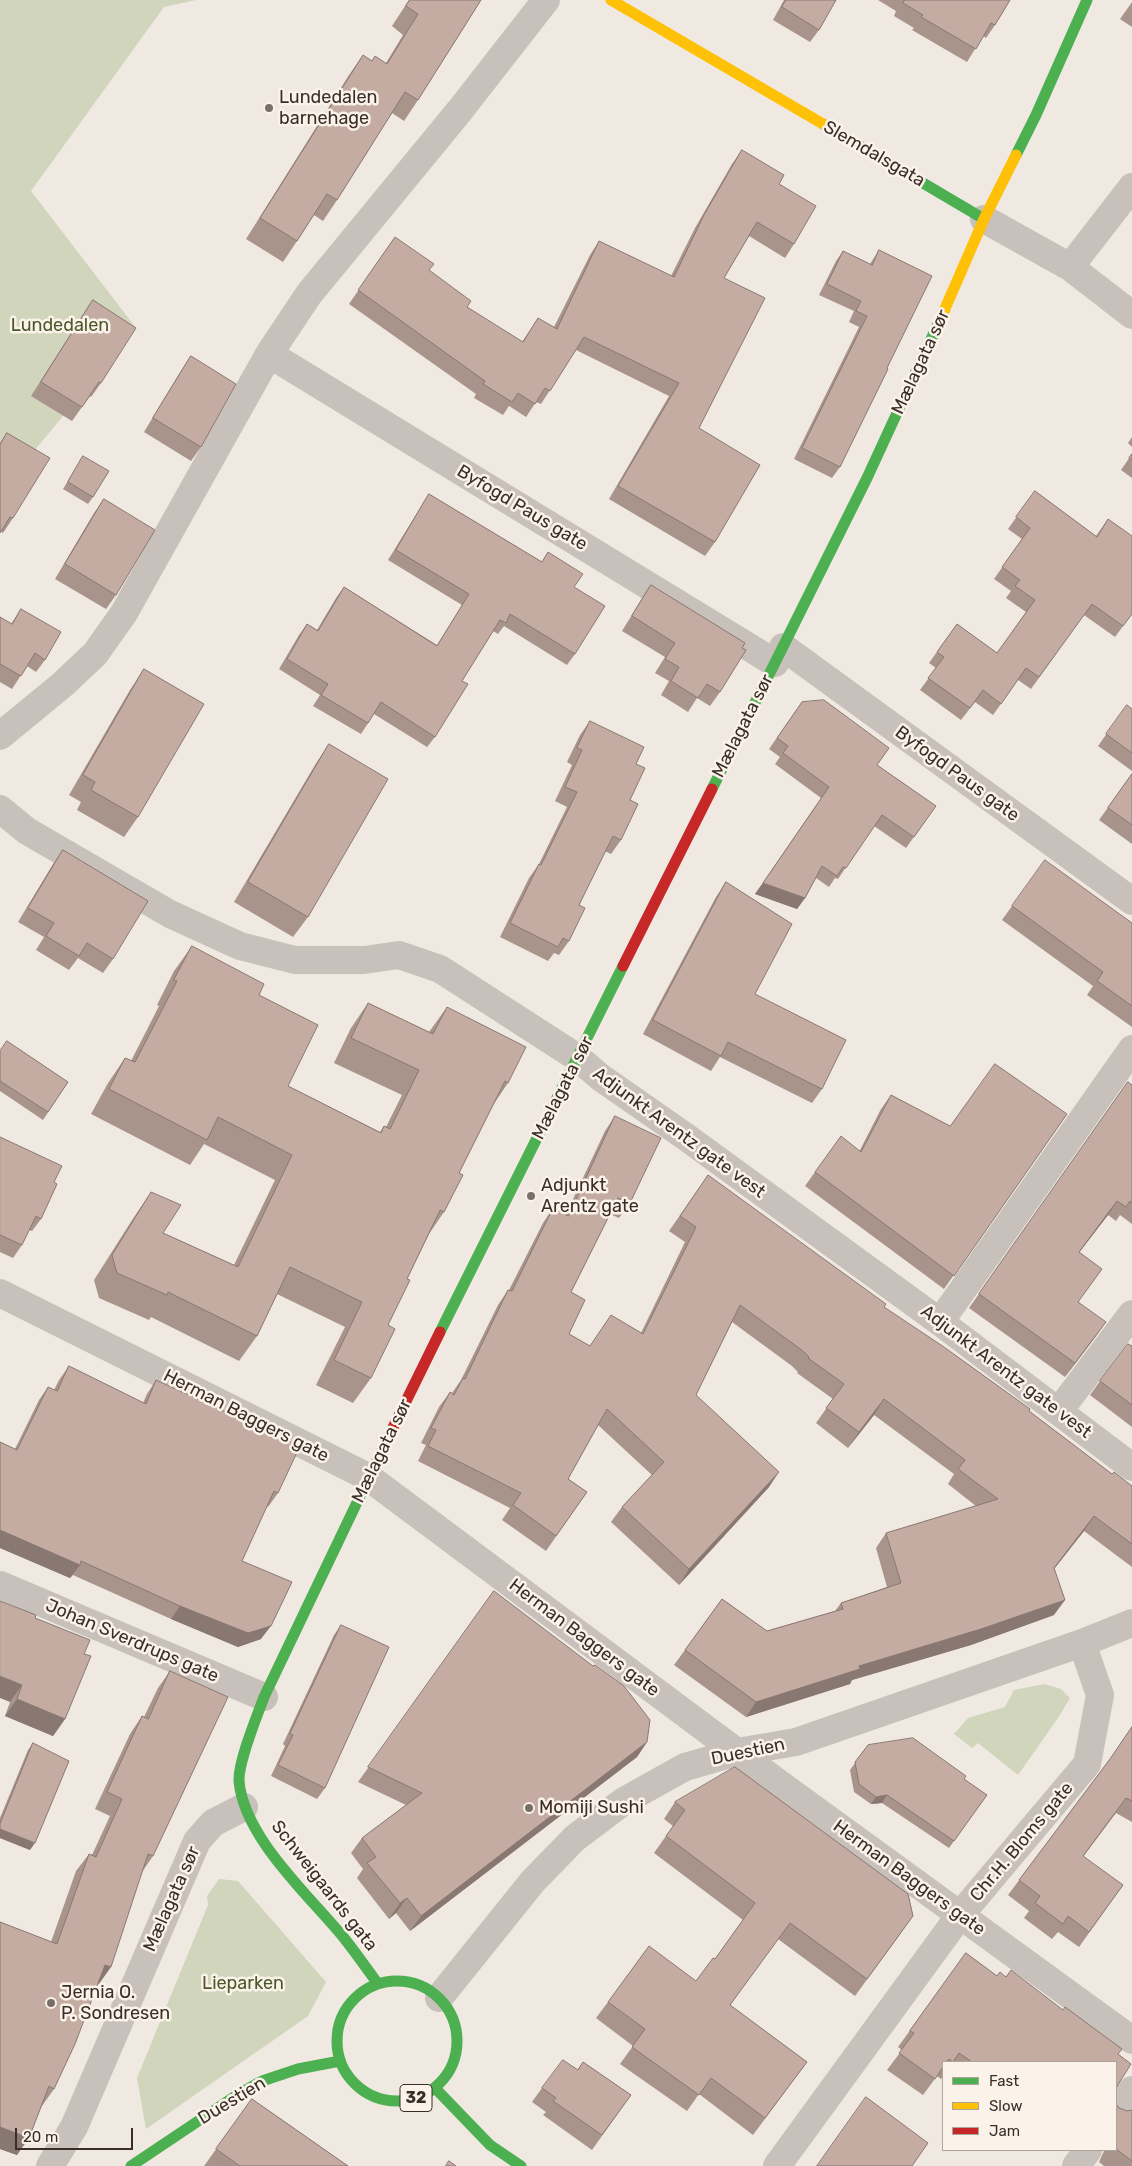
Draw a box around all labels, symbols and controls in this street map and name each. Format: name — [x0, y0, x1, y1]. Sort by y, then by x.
place label: Lundedalen barnehage — [279, 87, 377, 130]
marker: Lundedalen barnehage — [263, 102, 275, 114]
street label: Slemdalsgata — [819, 116, 929, 192]
street label: Mælagata sør — [887, 306, 955, 418]
park label: Lundedalen — [11, 315, 109, 337]
street label: Byfogd Paus gate — [453, 461, 591, 555]
street label: Mælagata sør — [708, 671, 778, 781]
street label: Byfogd Paus gate — [891, 722, 1023, 826]
street label: Mælagata sør — [528, 1033, 598, 1143]
street label: Adjunkt Arentz gate vest — [589, 1063, 769, 1203]
place label: Adjunkt Arentz gate — [541, 1175, 639, 1218]
marker: Adjunkt Arentz gate — [525, 1190, 537, 1202]
street label: Adjunkt Arentz gate vest — [916, 1301, 1096, 1443]
street label: Herman Baggers gate — [160, 1365, 332, 1467]
street label: Mælagata sør — [348, 1395, 416, 1507]
street label: Herman Baggers gate — [505, 1574, 663, 1702]
street label: Johan Sverdrups gate — [42, 1595, 222, 1687]
street label: Duestien — [709, 1734, 787, 1770]
street label: Chr.H. Bloms gate — [966, 1778, 1078, 1906]
place label: Momiji Sushi — [539, 1797, 644, 1819]
marker: Momiji Sushi — [523, 1802, 535, 1814]
street label: Schweigaards gata — [266, 1816, 382, 1956]
street label: Herman Baggers gate — [829, 1816, 989, 1940]
street label: Mælagata sør — [139, 1843, 205, 1955]
park label: Lieparken — [202, 1973, 284, 1995]
place label: Jernia O. P. Sondresen — [61, 1982, 170, 2025]
marker: Jernia O. P. Sondresen — [45, 1997, 57, 2009]
legend — [942, 2061, 1117, 2151]
street label: Duestien — [194, 2072, 270, 2130]
text: Fast — [989, 2072, 1019, 2090]
road number: 32 — [400, 2084, 432, 2112]
text: Slow — [989, 2097, 1022, 2115]
scale bar — [18, 2118, 135, 2150]
text: Jam — [989, 2122, 1020, 2140]
text: 20 m — [23, 2128, 58, 2146]

